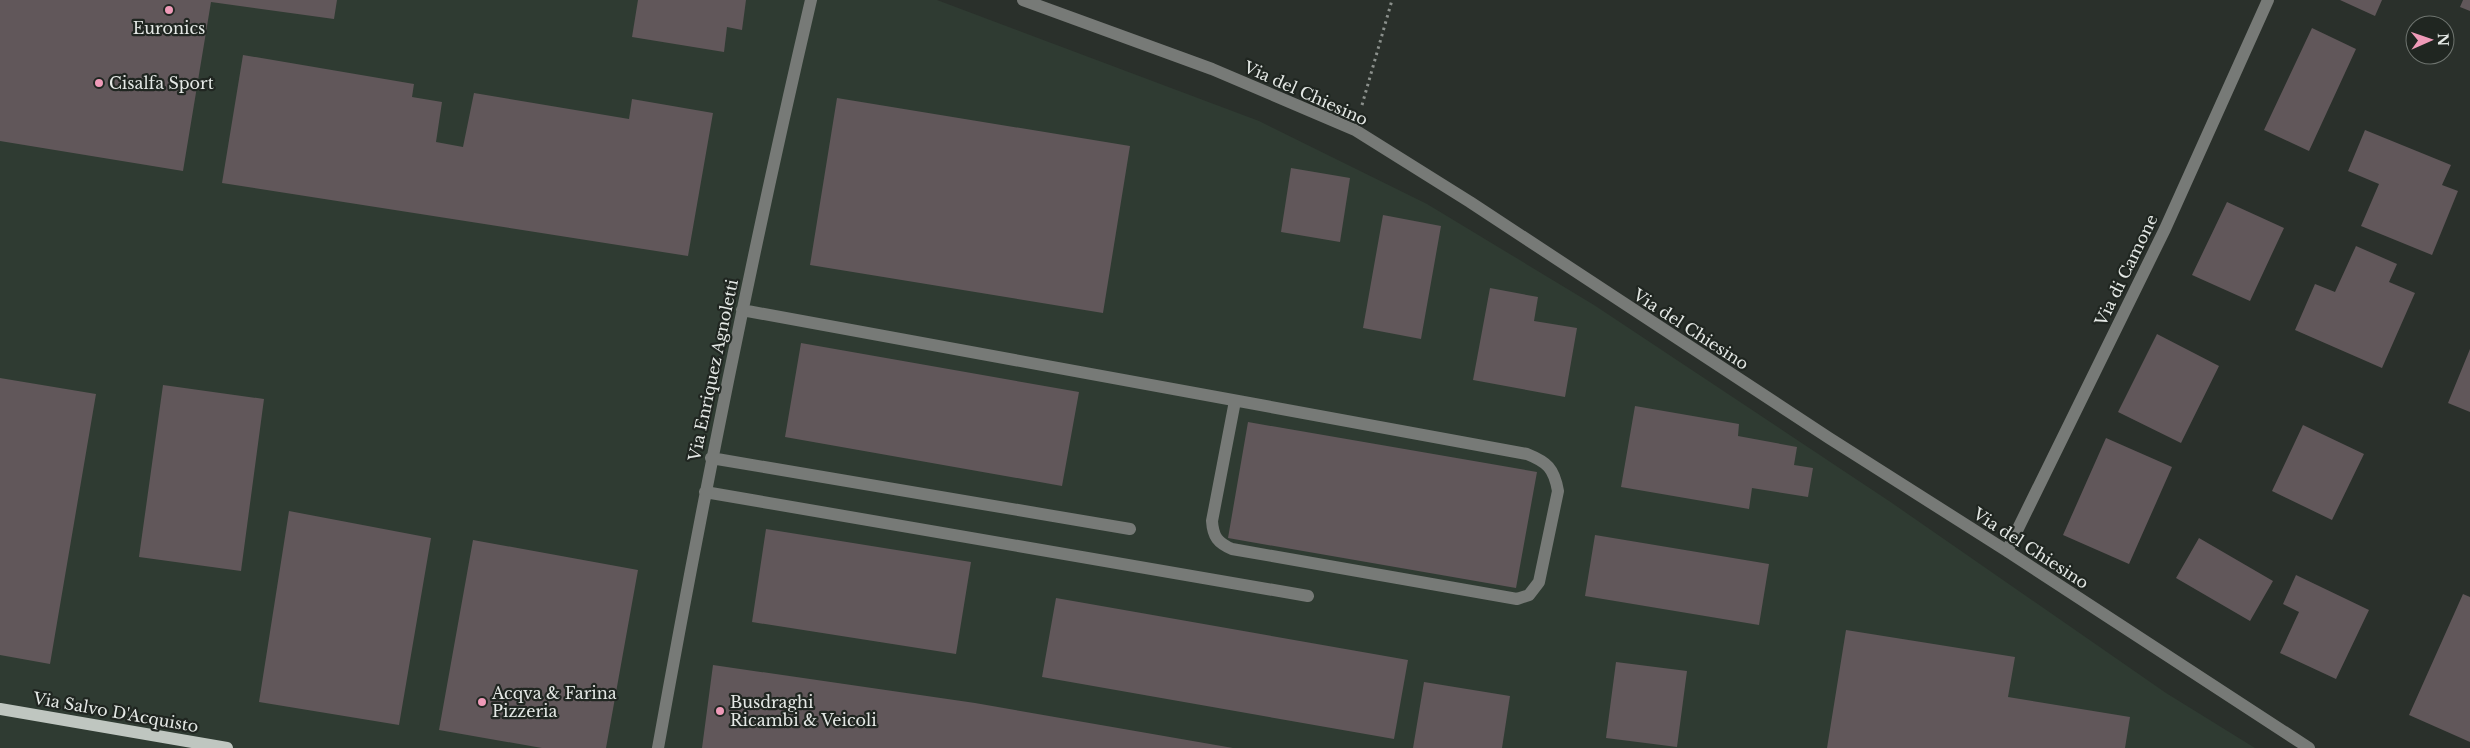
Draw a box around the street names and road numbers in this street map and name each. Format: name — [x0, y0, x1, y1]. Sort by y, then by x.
street label: Via del Chiesino — [1240, 56, 1371, 129]
street label: Via di Camone — [2090, 211, 2162, 330]
street label: Via Enriquez Agnoletti — [684, 277, 742, 464]
street label: Via del Chiesino — [1629, 284, 1752, 374]
street label: Via del Chiesino — [1969, 503, 2092, 593]
street label: Via Salvo D'Acquisto — [31, 687, 200, 736]

